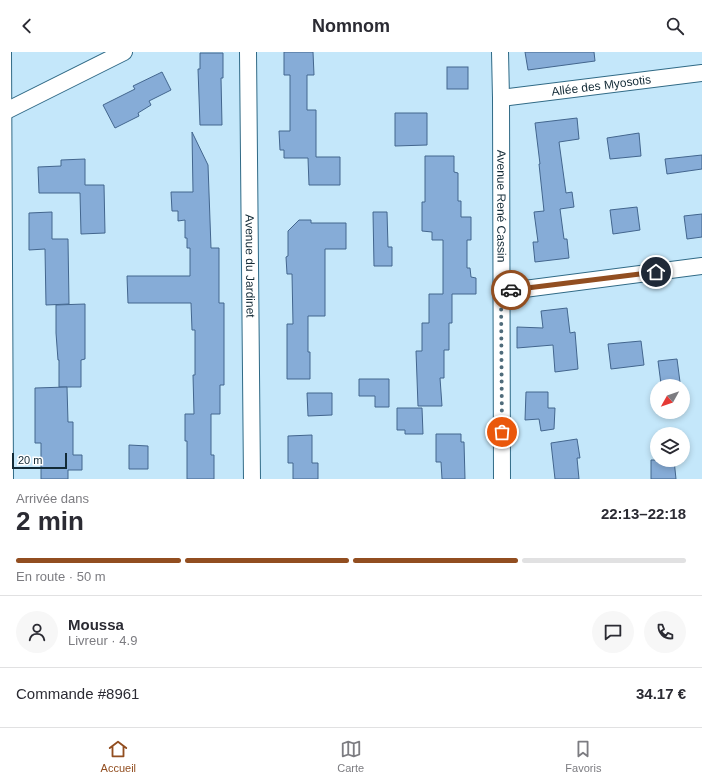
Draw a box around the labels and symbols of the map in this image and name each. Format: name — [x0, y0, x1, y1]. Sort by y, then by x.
street label: Allée des Myosotis — [551, 72, 652, 99]
street label: Avenue René Cassin — [494, 150, 508, 262]
street label: Avenue du Jardinet — [243, 214, 257, 318]
pin — [639, 255, 673, 289]
courier — [491, 270, 531, 310]
north arrow — [650, 379, 690, 419]
pin — [485, 415, 519, 449]
scale bar — [12, 451, 67, 470]

